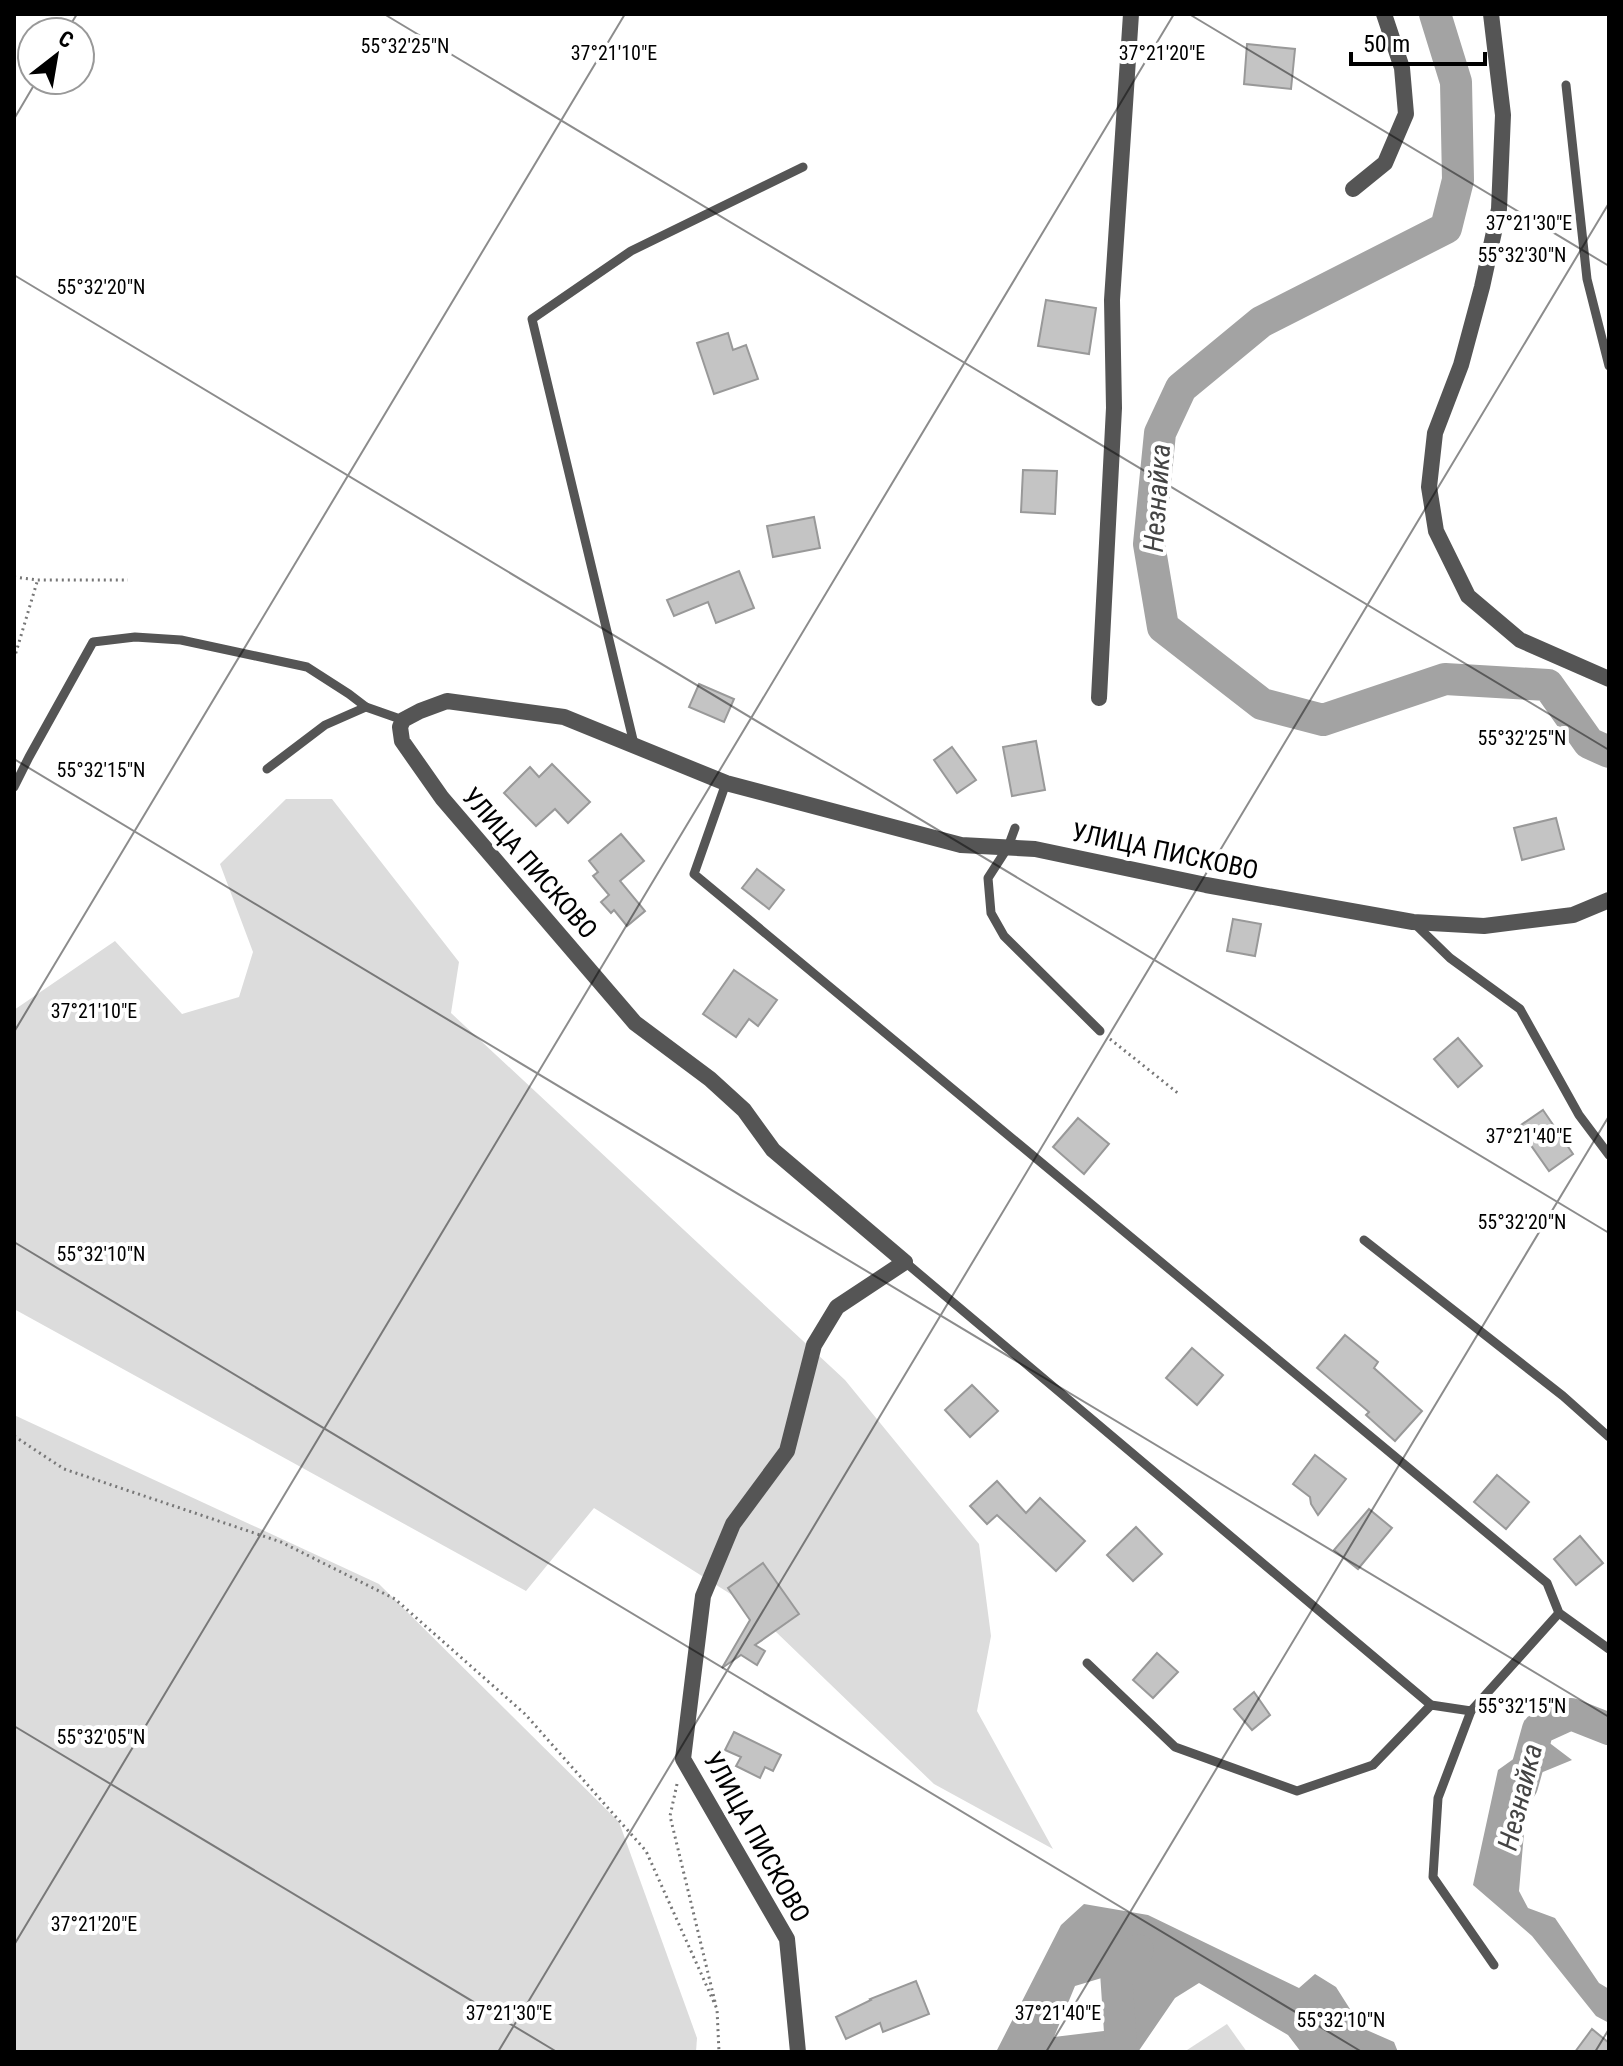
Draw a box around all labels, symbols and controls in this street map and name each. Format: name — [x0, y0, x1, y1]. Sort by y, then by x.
north arrow — [16, 16, 96, 96]
scale bar — [1351, 16, 1485, 66]
text: С — [54, 25, 78, 53]
text: 50 m — [1363, 30, 1410, 58]
text: 55°32'25"N — [360, 34, 450, 58]
text: 37°21'10"E — [571, 41, 657, 65]
text: 37°21'20"E — [1119, 41, 1205, 65]
text: 37°21'30"E — [1486, 211, 1572, 235]
text: 55°32'30"N — [1477, 243, 1567, 267]
text: 55°32'20"N — [56, 275, 146, 299]
water label: Незнайка — [1137, 443, 1177, 553]
text: 55°32'25"N — [1477, 726, 1567, 750]
text: 55°32'15"N — [56, 758, 146, 782]
street label: УЛИЦА ПИСКОВО — [456, 781, 604, 945]
street label: УЛИЦА ПИСКОВО — [1069, 817, 1261, 885]
text: 37°21'10"E — [51, 999, 137, 1023]
text: 37°21'40"E — [1486, 1124, 1572, 1148]
text: 55°32'20"N — [1477, 1210, 1567, 1234]
text: 55°32'10"N — [56, 1242, 146, 1266]
text: 55°32'15"N — [1477, 1694, 1567, 1718]
text: 55°32'05"N — [56, 1725, 146, 1749]
water label: Незнайка — [1491, 1740, 1549, 1854]
street label: УЛИЦА ПИСКОВО — [698, 1747, 816, 1927]
text: 37°21'20"E — [51, 1912, 137, 1936]
text: 37°21'30"E — [466, 2001, 552, 2025]
text: 37°21'40"E — [1015, 2001, 1101, 2025]
text: 55°32'10"N — [1296, 2008, 1386, 2032]

